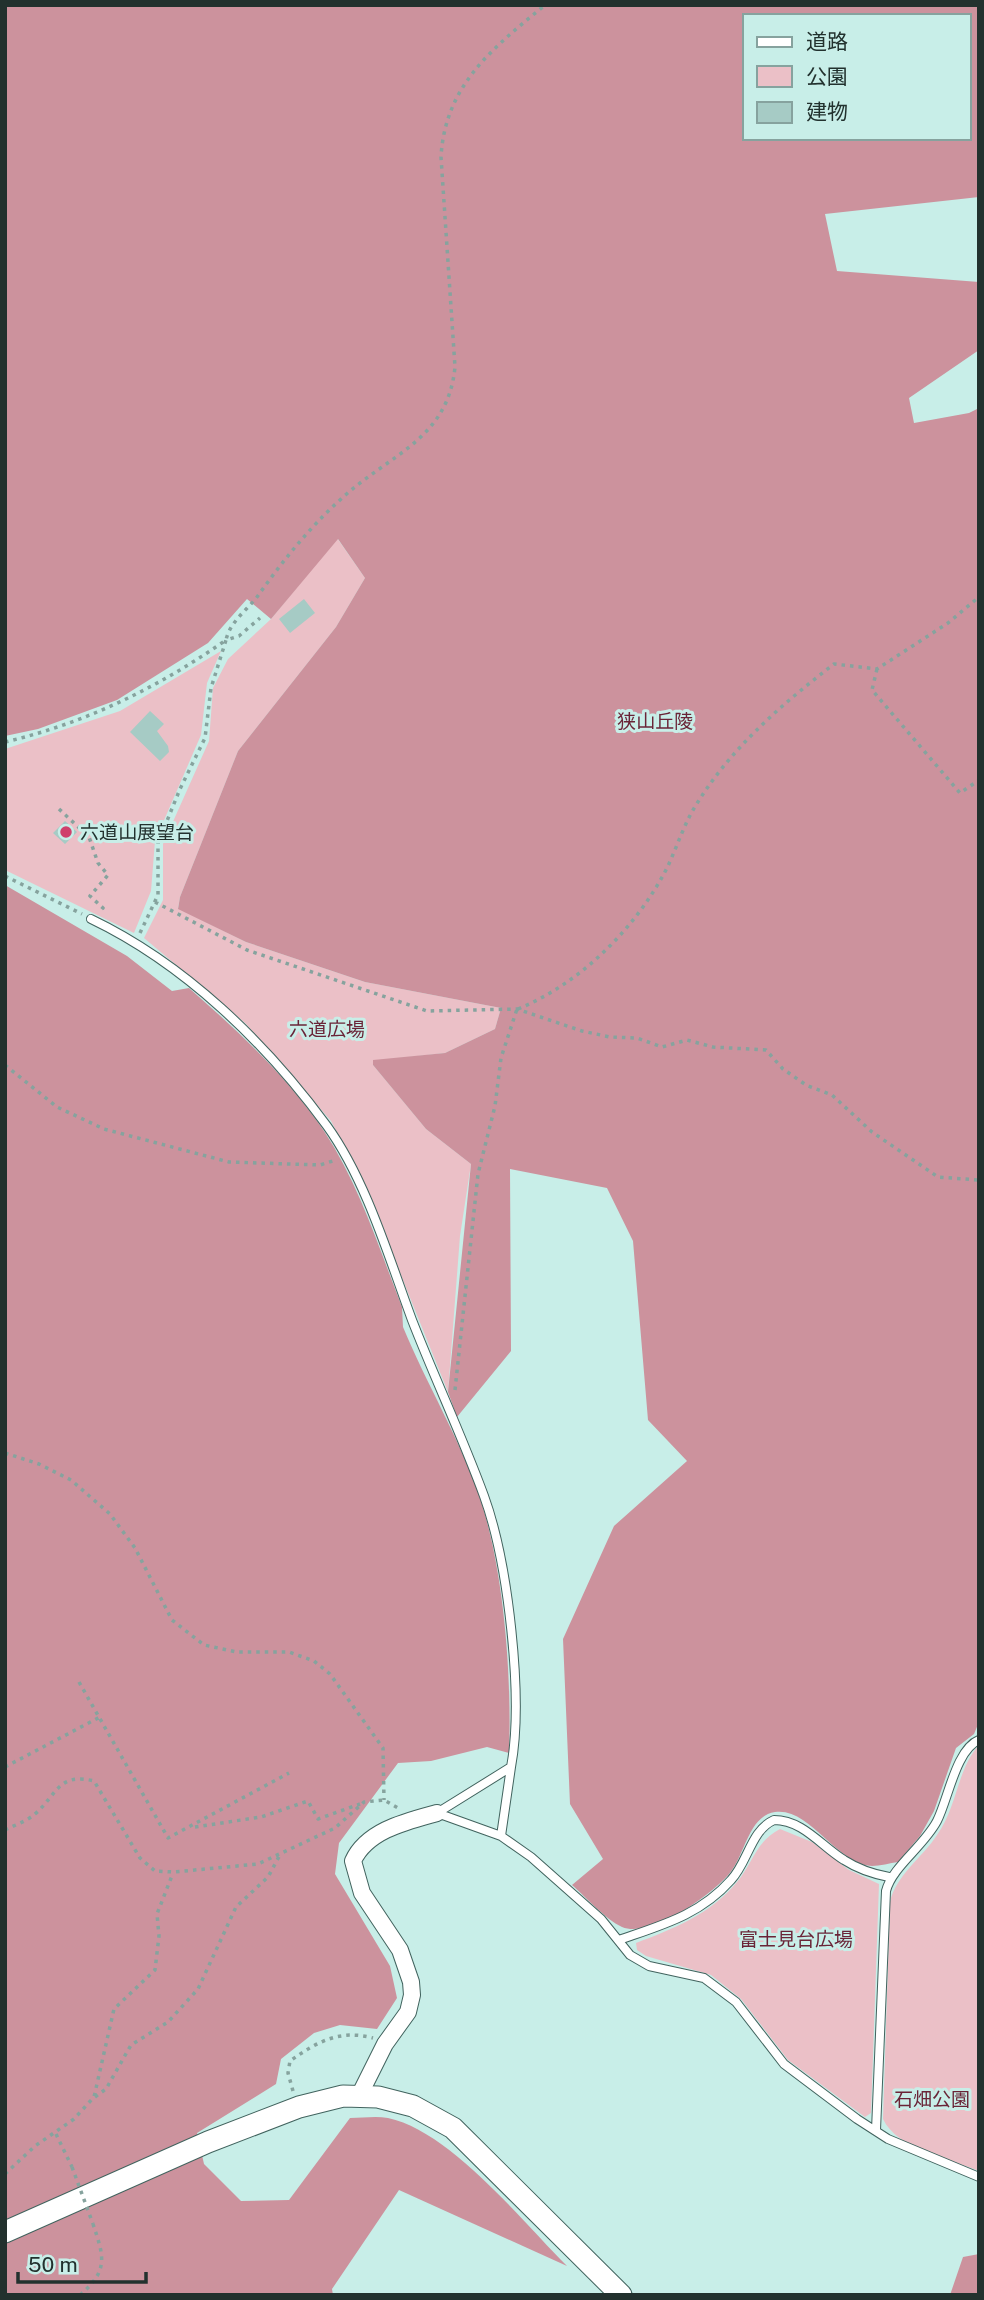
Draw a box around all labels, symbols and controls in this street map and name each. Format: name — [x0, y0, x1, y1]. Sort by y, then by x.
legend — [743, 14, 970, 140]
text: 道路 — [806, 29, 848, 54]
text: 公園 — [806, 64, 848, 89]
text: 建物 — [806, 99, 848, 124]
park label: 狭山丘陵 — [617, 710, 693, 732]
place label: 六道山展望台 — [80, 821, 194, 843]
marker: 六道山展望台 — [58, 824, 74, 840]
park label: 六道広場 — [289, 1018, 365, 1040]
park label: 富士見台広場 — [739, 1928, 853, 1950]
park label: 石畑公園 — [894, 2088, 970, 2110]
scale bar — [18, 2240, 145, 2284]
text: 50 m — [28, 2252, 78, 2277]

